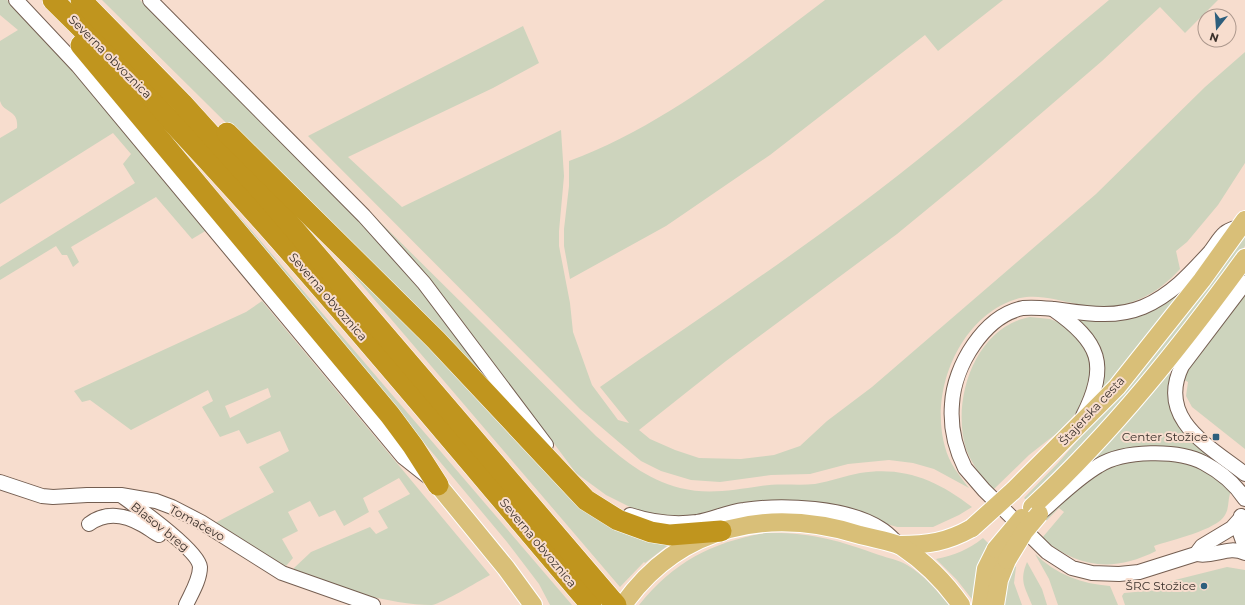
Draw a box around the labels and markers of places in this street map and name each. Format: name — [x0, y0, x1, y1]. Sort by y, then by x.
place label: Center Stožice — [1122, 429, 1208, 444]
marker: Center Stožice — [1211, 432, 1221, 442]
place label: ŠRC Stožice — [1126, 578, 1196, 593]
marker: ŠRC Stožice — [1199, 581, 1209, 591]

